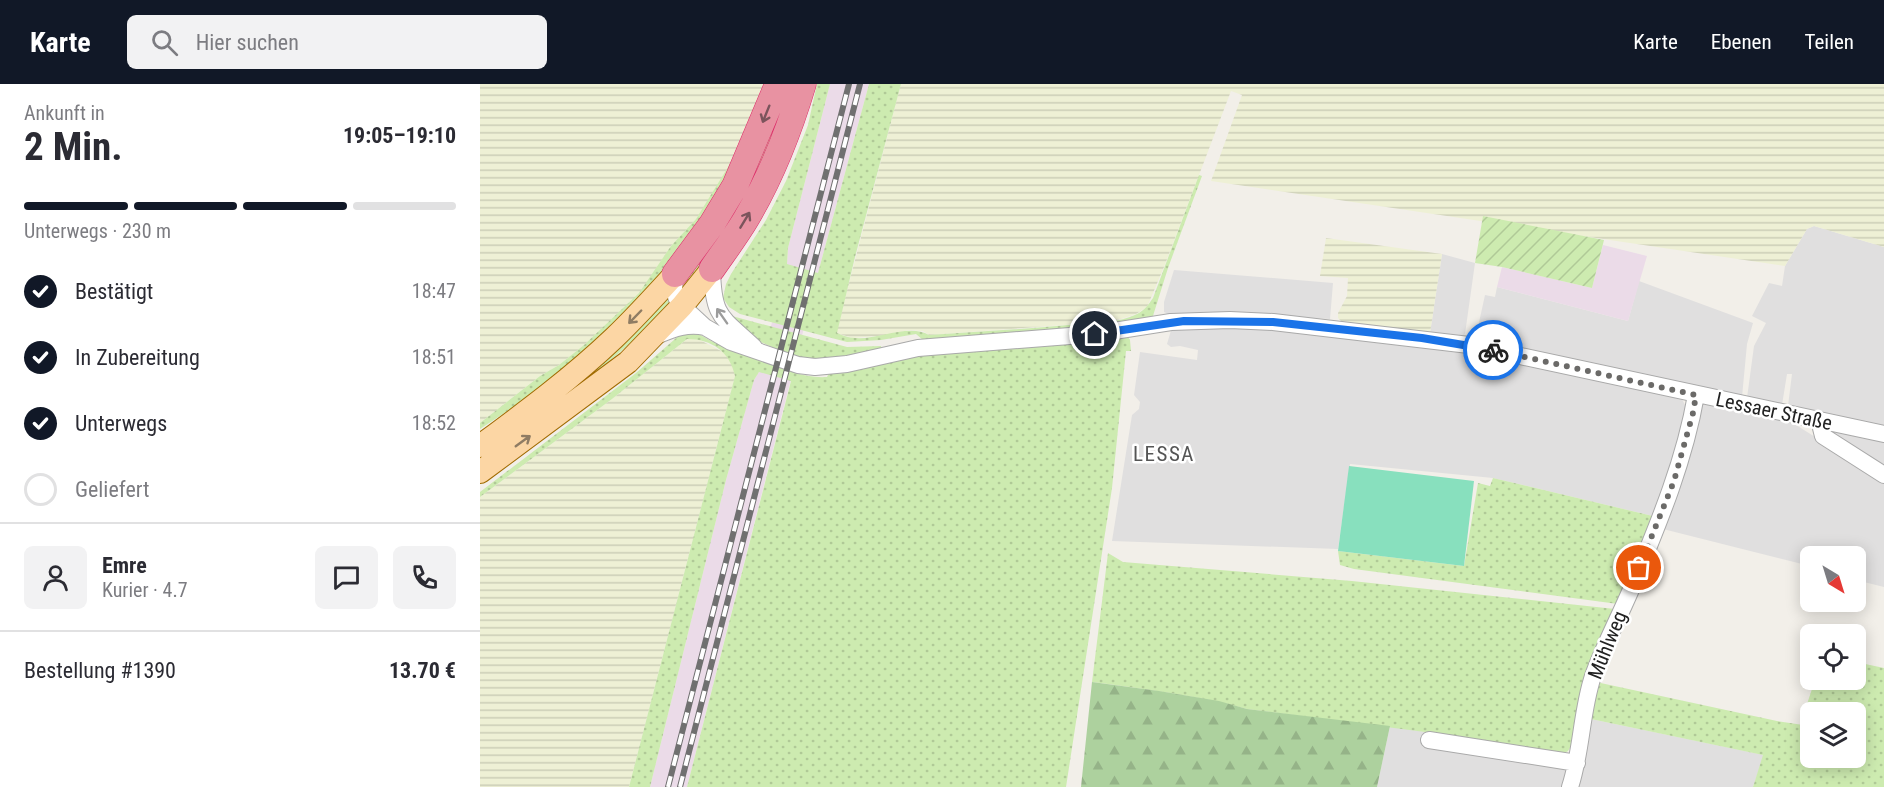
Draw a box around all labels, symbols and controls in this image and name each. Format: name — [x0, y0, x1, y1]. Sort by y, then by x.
search box — [127, 15, 547, 69]
text: Karte — [30, 26, 91, 59]
icon: search — [148, 26, 181, 59]
text: Hier suchen — [196, 30, 299, 55]
text: Karte — [1633, 30, 1678, 54]
text: Ebenen — [1711, 30, 1772, 54]
text: Teilen — [1805, 30, 1854, 54]
text: Ankunft in — [24, 101, 105, 125]
one-way arrow — [760, 104, 771, 123]
text: 19:05–19:10 — [343, 123, 456, 148]
text: 2 Min. — [24, 124, 123, 170]
one-way arrow — [739, 212, 751, 229]
text: Unterwegs · 230 m — [24, 219, 171, 243]
icon: check — [24, 275, 57, 308]
text: Bestätigt — [75, 279, 153, 304]
text: 18:47 — [412, 279, 456, 303]
one-way arrow — [716, 308, 728, 324]
pin — [1069, 308, 1120, 359]
one-way arrow — [628, 310, 642, 325]
icon: home — [1078, 317, 1111, 350]
courier — [1463, 320, 1523, 380]
icon: bike — [1477, 334, 1510, 367]
icon: check — [24, 341, 57, 374]
text: In Zubereitung — [75, 345, 200, 370]
text: 18:51 — [412, 345, 456, 369]
street label: Lessaer Straße — [1714, 387, 1834, 435]
icon: check — [24, 407, 57, 440]
text: Unterwegs — [75, 411, 167, 436]
text: 18:52 — [412, 411, 456, 435]
one-way arrow — [514, 435, 530, 447]
district label: LESSA — [1133, 442, 1195, 466]
text: Geliefert — [75, 477, 150, 502]
pin — [1613, 542, 1664, 593]
button: person — [24, 546, 87, 609]
button: chat — [315, 546, 378, 609]
button: phone — [393, 546, 456, 609]
north arrow — [1800, 546, 1866, 612]
map controls — [1800, 546, 1866, 768]
icon: bag — [1622, 551, 1655, 584]
text: Emre — [102, 553, 147, 578]
text: Kurier · 4.7 — [102, 578, 188, 602]
street label: Mühlweg — [1583, 607, 1631, 683]
button: locate — [1800, 624, 1866, 690]
text: Bestellung #1390 — [24, 658, 176, 683]
text: 13.70 € — [389, 658, 456, 683]
button: layers — [1800, 702, 1866, 768]

